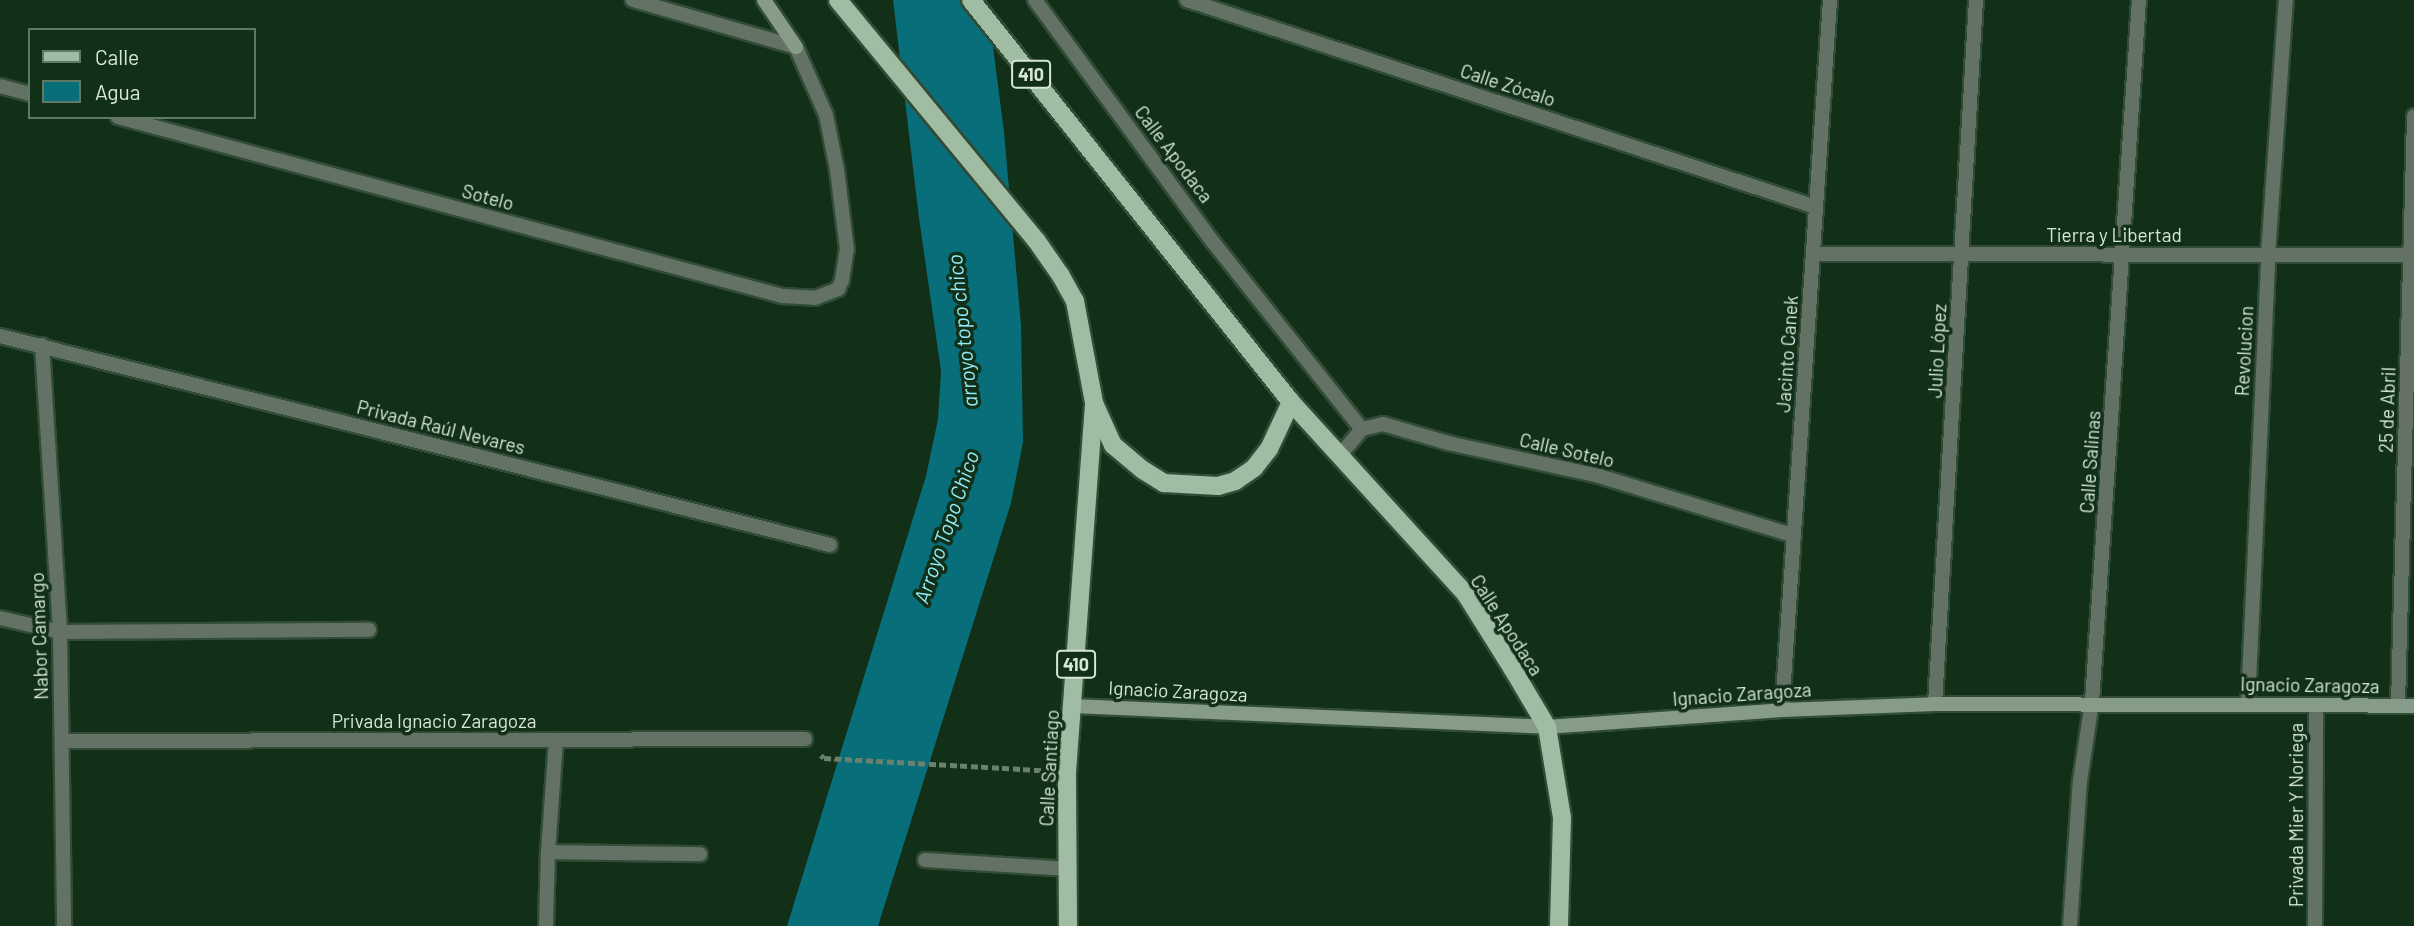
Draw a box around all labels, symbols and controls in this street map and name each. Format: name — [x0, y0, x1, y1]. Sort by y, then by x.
legend — [28, 28, 256, 119]
text: Calle — [95, 44, 139, 69]
street label: Calle Zócalo — [1458, 59, 1558, 111]
road number: 410 — [1010, 60, 1052, 88]
text: Agua — [95, 79, 141, 104]
street label: Calle Apodaca — [1130, 101, 1218, 207]
street label: Sotelo — [460, 179, 516, 215]
street label: Tierra y Libertad — [2046, 224, 2182, 246]
water label: arroyo topo chico — [941, 253, 983, 409]
street label: Jacinto Canek — [1772, 295, 1802, 413]
street label: Julio López — [1923, 303, 1951, 399]
street label: Revolucion — [2230, 305, 2258, 397]
street label: 25 de Abril — [2374, 367, 2400, 453]
street label: Privada Raúl Nevares — [355, 395, 527, 459]
street label: Calle Salinas — [2075, 410, 2105, 514]
street label: Calle Sotelo — [1517, 428, 1617, 472]
water label: Arroyo Topo Chico — [908, 447, 984, 607]
street label: Calle Apodaca — [1466, 570, 1548, 680]
street label: Nabor Camargo — [25, 572, 53, 700]
road number: 410 — [1055, 650, 1097, 678]
street label: Ignacio Zaragoza — [2240, 672, 2380, 698]
street label: Ignacio Zaragoza — [1108, 676, 1248, 706]
street label: Ignacio Zaragoza — [1672, 678, 1812, 710]
street label: Calle Santiago — [1035, 709, 1063, 827]
street label: Privada Ignacio Zaragoza — [332, 710, 536, 732]
street label: Privada Mier Y Noriega — [2285, 723, 2307, 907]

